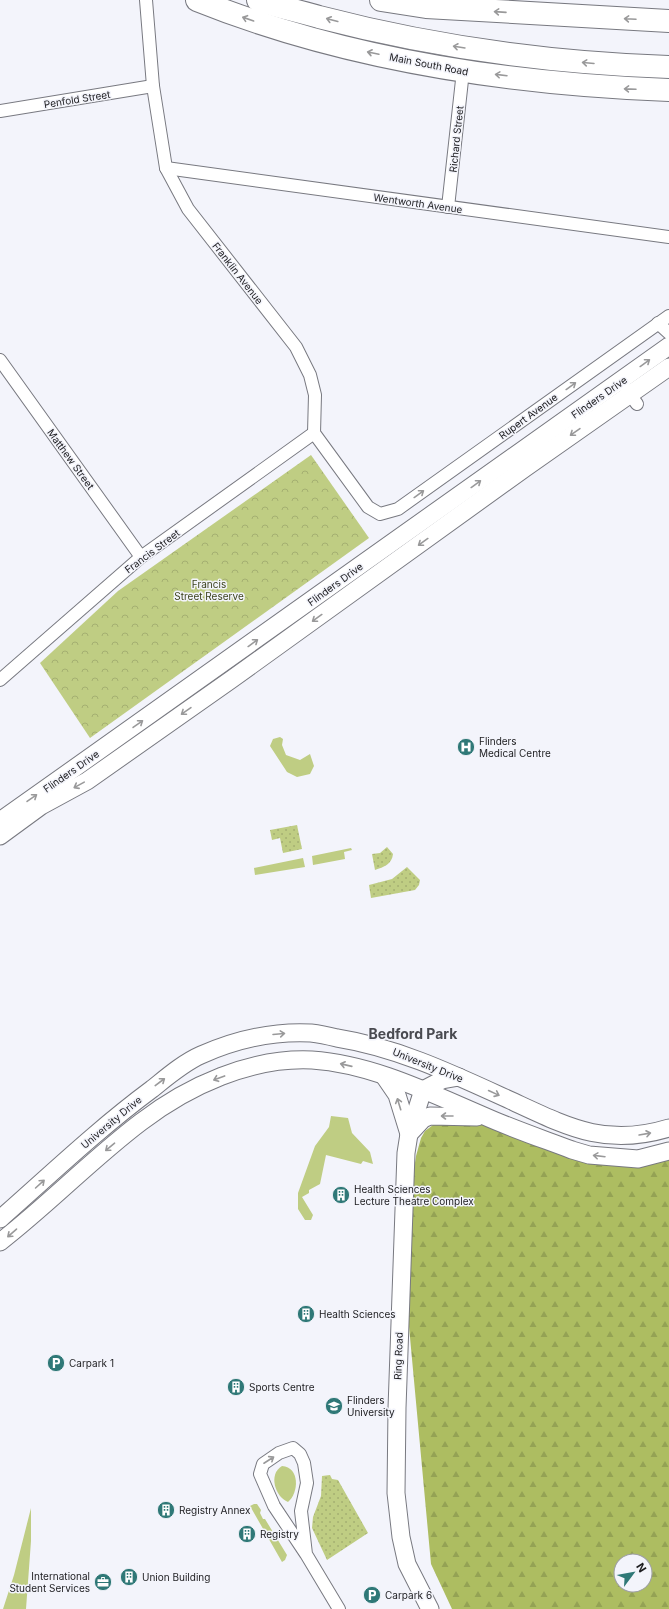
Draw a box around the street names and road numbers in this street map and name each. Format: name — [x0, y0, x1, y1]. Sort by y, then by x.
street label: Main South Road — [388, 50, 470, 78]
street label: Penfold Street — [43, 88, 112, 110]
street label: Richard Street — [447, 104, 466, 173]
street label: Wentworth Avenue — [373, 191, 463, 215]
street label: Franklin Avenue — [210, 240, 266, 306]
street label: Flinders Drive — [569, 373, 629, 421]
street label: Rupert Avenue — [496, 391, 560, 441]
street label: Matthew Street — [45, 426, 97, 492]
street label: Francis Street — [122, 526, 182, 575]
street label: Flinders Drive — [305, 560, 365, 608]
street label: Flinders Drive — [41, 747, 101, 795]
street label: University Drive — [391, 1045, 465, 1085]
street label: University Drive — [78, 1093, 144, 1151]
street label: Ring Road — [391, 1332, 405, 1380]

